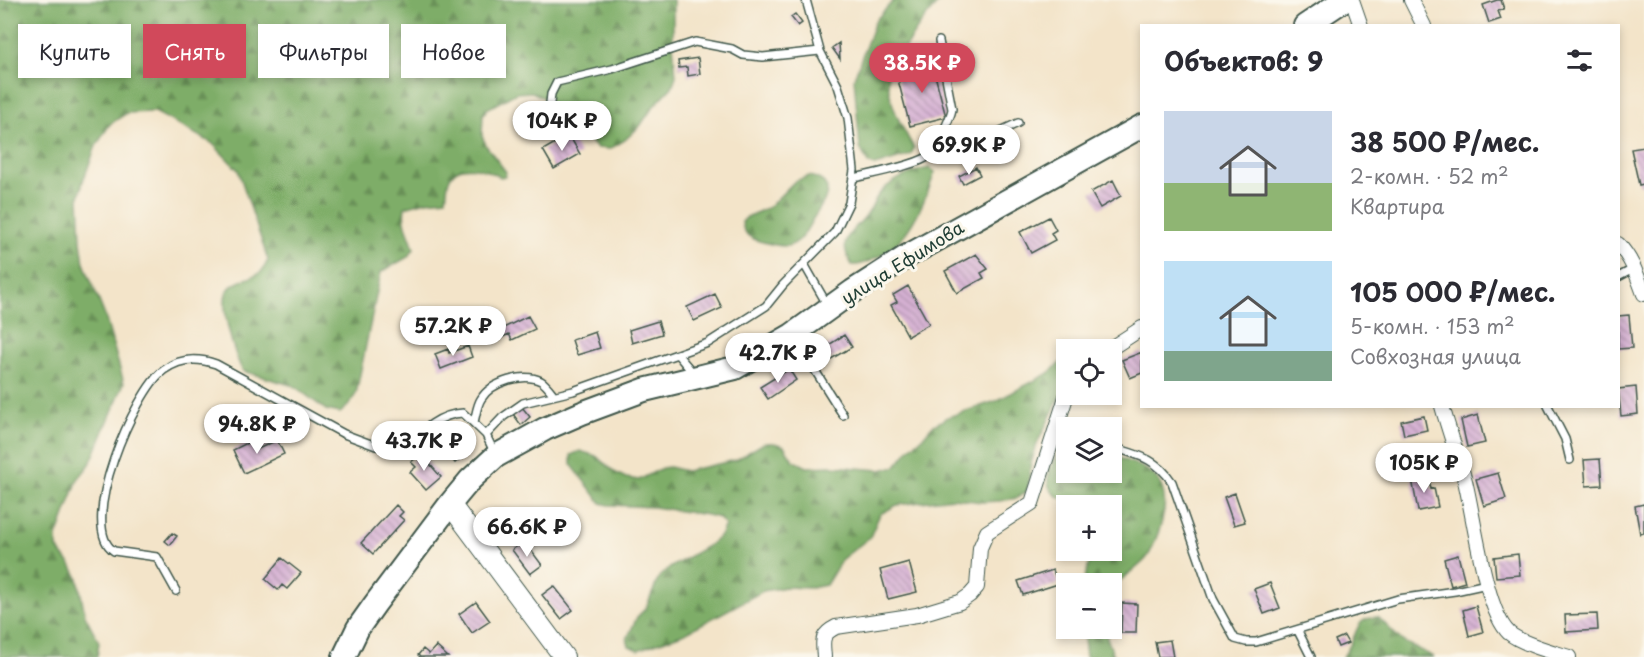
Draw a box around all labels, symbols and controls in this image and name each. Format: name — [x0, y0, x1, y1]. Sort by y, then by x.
chip: Купить — [18, 24, 131, 78]
chip: Снять — [143, 24, 246, 78]
chip: Фильтры — [258, 24, 389, 78]
chip: Новое — [401, 24, 506, 78]
text: Объектов: 9 — [1164, 41, 1323, 80]
pin: 38.5K ₽ — [867, 43, 977, 94]
icon: filters — [1563, 44, 1596, 77]
text: 38.5K ₽ — [883, 47, 961, 77]
pin: 104K ₽ — [513, 101, 611, 152]
text: 104K ₽ — [527, 105, 597, 135]
text: 38 500 ₽/мес. — [1350, 122, 1539, 161]
pin: 69.9K ₽ — [914, 125, 1024, 176]
text: 69.9K ₽ — [932, 129, 1006, 159]
icon: home — [1212, 135, 1284, 207]
text: 2-комн. · 52 m² — [1350, 161, 1509, 191]
text: Квартира — [1350, 191, 1444, 221]
street label: улица Ефимова — [835, 213, 969, 311]
text: 105 000 ₽/мес. — [1350, 272, 1555, 311]
icon: home — [1212, 285, 1284, 357]
pin: 57.2K ₽ — [398, 306, 508, 357]
text: 57.2K ₽ — [414, 310, 492, 340]
text: 5-комн. · 153 m² — [1350, 311, 1515, 341]
pin: 42.7K ₽ — [723, 333, 833, 384]
text: 42.7K ₽ — [739, 337, 817, 367]
map controls — [1056, 339, 1122, 639]
button: locate — [1056, 339, 1122, 405]
text: Совхозная улица — [1350, 341, 1521, 371]
pin: 94.8K ₽ — [202, 404, 312, 455]
text: 94.8K ₽ — [218, 408, 296, 438]
button: layers — [1056, 417, 1122, 483]
pin: 43.7K ₽ — [369, 421, 479, 472]
text: 43.7K ₽ — [385, 425, 463, 455]
pin: 105K ₽ — [1375, 443, 1473, 494]
text: 105K ₽ — [1389, 447, 1459, 477]
button: + — [1056, 495, 1122, 561]
pin: 66.6K ₽ — [472, 507, 582, 558]
text: 66.6K ₽ — [487, 511, 567, 541]
button: − — [1056, 573, 1122, 639]

